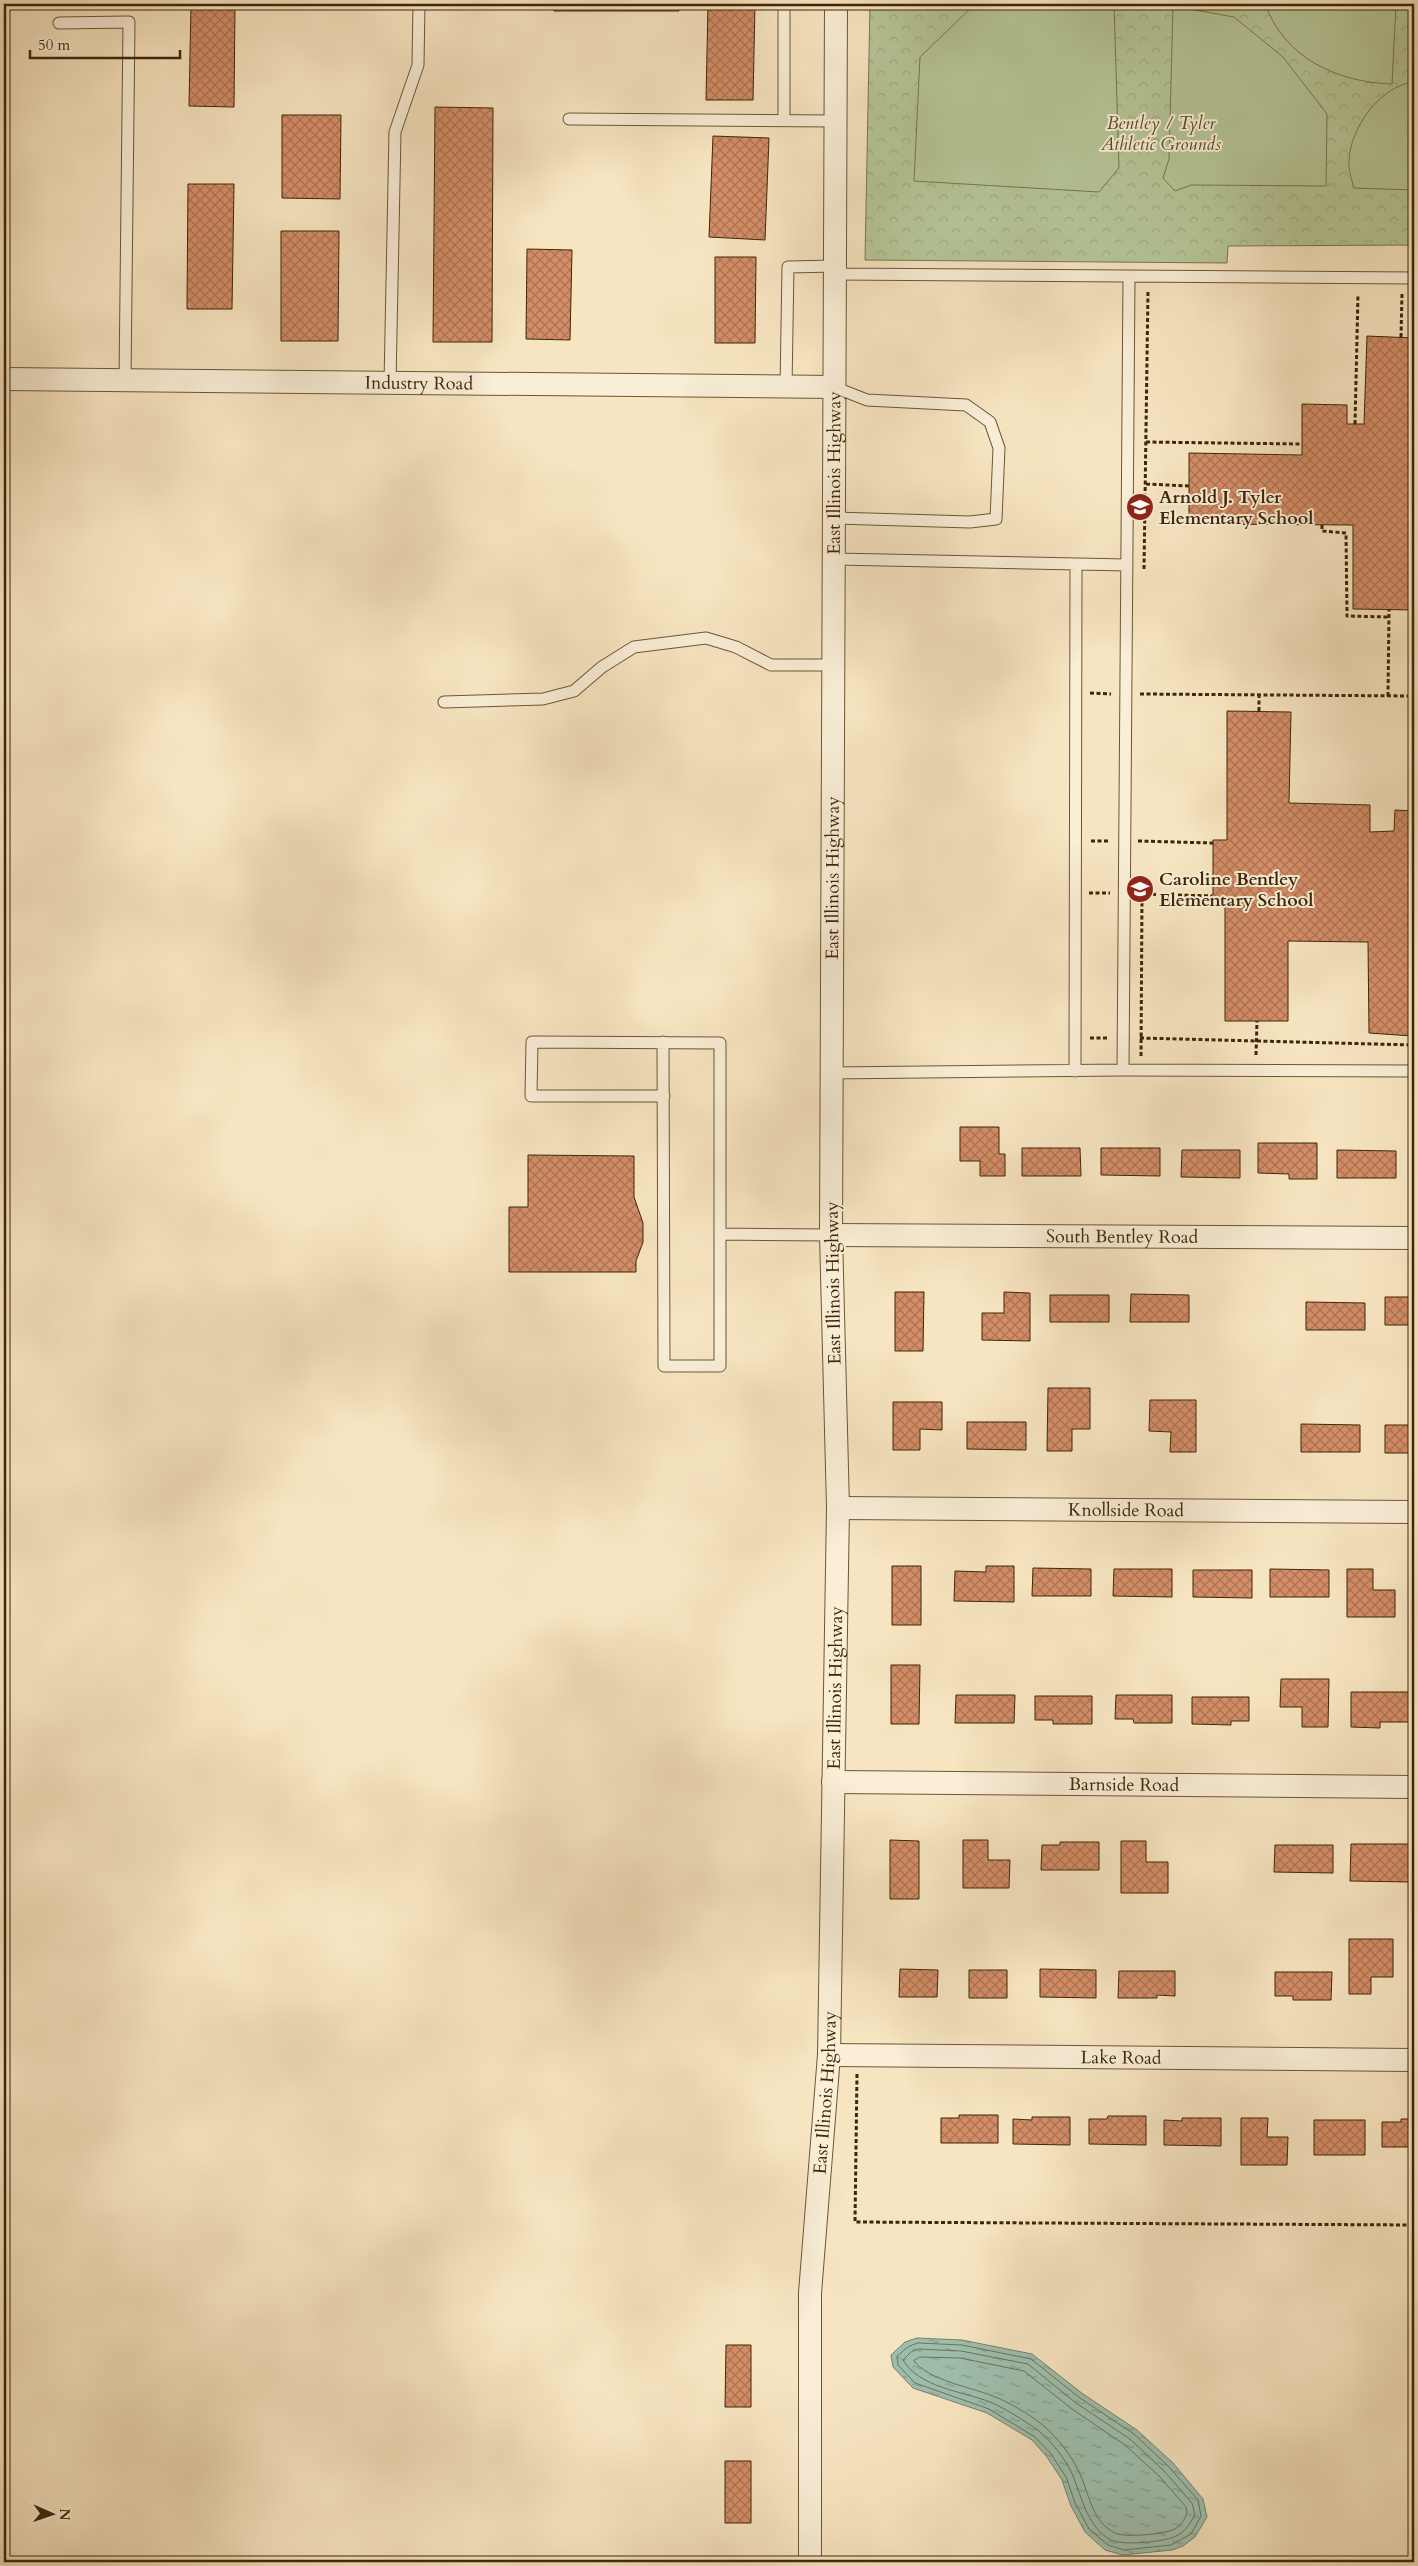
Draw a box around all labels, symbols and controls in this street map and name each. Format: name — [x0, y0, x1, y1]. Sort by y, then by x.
scale bar — [30, 28, 180, 60]
text: 50 m — [38, 35, 70, 55]
park label: Bentley / Tyler Athletic Grounds — [1100, 111, 1221, 157]
street label: Industry Road — [365, 370, 474, 397]
street label: East Illinois Highway — [822, 391, 847, 555]
place label: Arnold J. Tyler Elementary School — [1159, 485, 1313, 531]
school or university icon: Arnold J. Tyler Elementary School — [1125, 492, 1155, 522]
street label: East Illinois Highway — [820, 796, 846, 960]
place label: Caroline Bentley Elementary School — [1159, 867, 1313, 913]
school or university icon: Caroline Bentley Elementary School — [1125, 874, 1155, 904]
street label: East Illinois Highway — [820, 1201, 847, 1365]
street label: South Bentley Road — [1046, 1224, 1199, 1250]
street label: Knollside Road — [1068, 1498, 1184, 1523]
street label: East Illinois Highway — [822, 1605, 849, 1770]
street label: Barnside Road — [1069, 1772, 1180, 1798]
street label: East Illinois Highway — [808, 2010, 843, 2175]
street label: Lake Road — [1080, 2045, 1162, 2071]
north arrow — [28, 2488, 78, 2538]
text: N — [55, 2508, 74, 2521]

